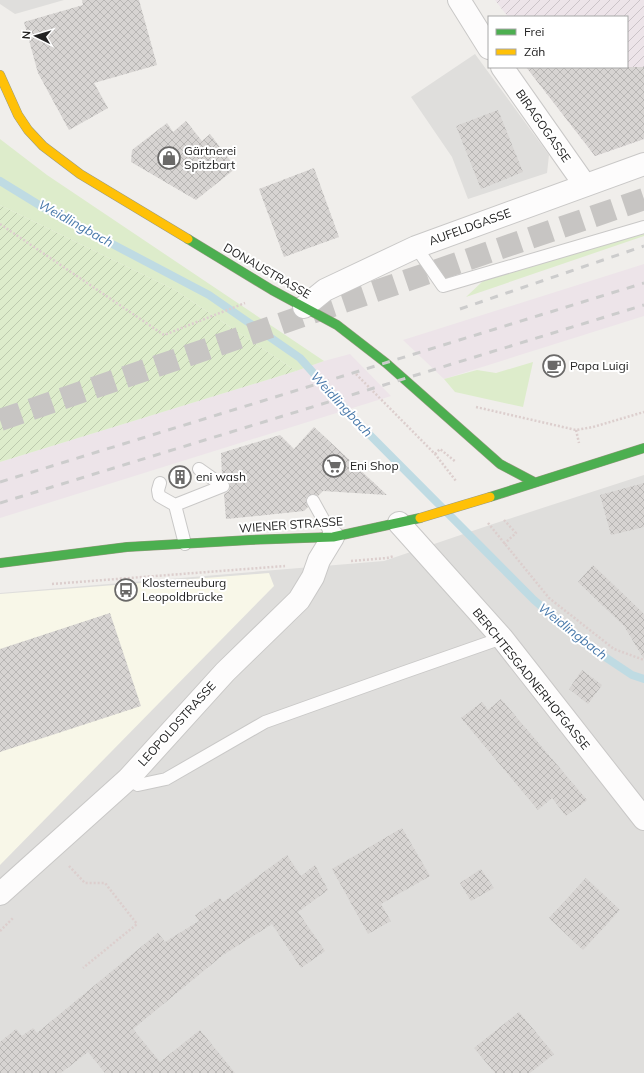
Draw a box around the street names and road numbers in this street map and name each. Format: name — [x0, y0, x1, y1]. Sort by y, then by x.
street label: BIRAGOGASSE — [513, 86, 574, 165]
street label: AUFELDGASSE — [427, 205, 513, 248]
street label: DONAUSTRASSE — [221, 240, 314, 302]
street label: WIENER STRASSE — [238, 513, 344, 536]
street label: BERCHTESGADNERHOFGASSE — [470, 605, 593, 753]
street label: LEOPOLDSTRASSE — [135, 678, 219, 769]

